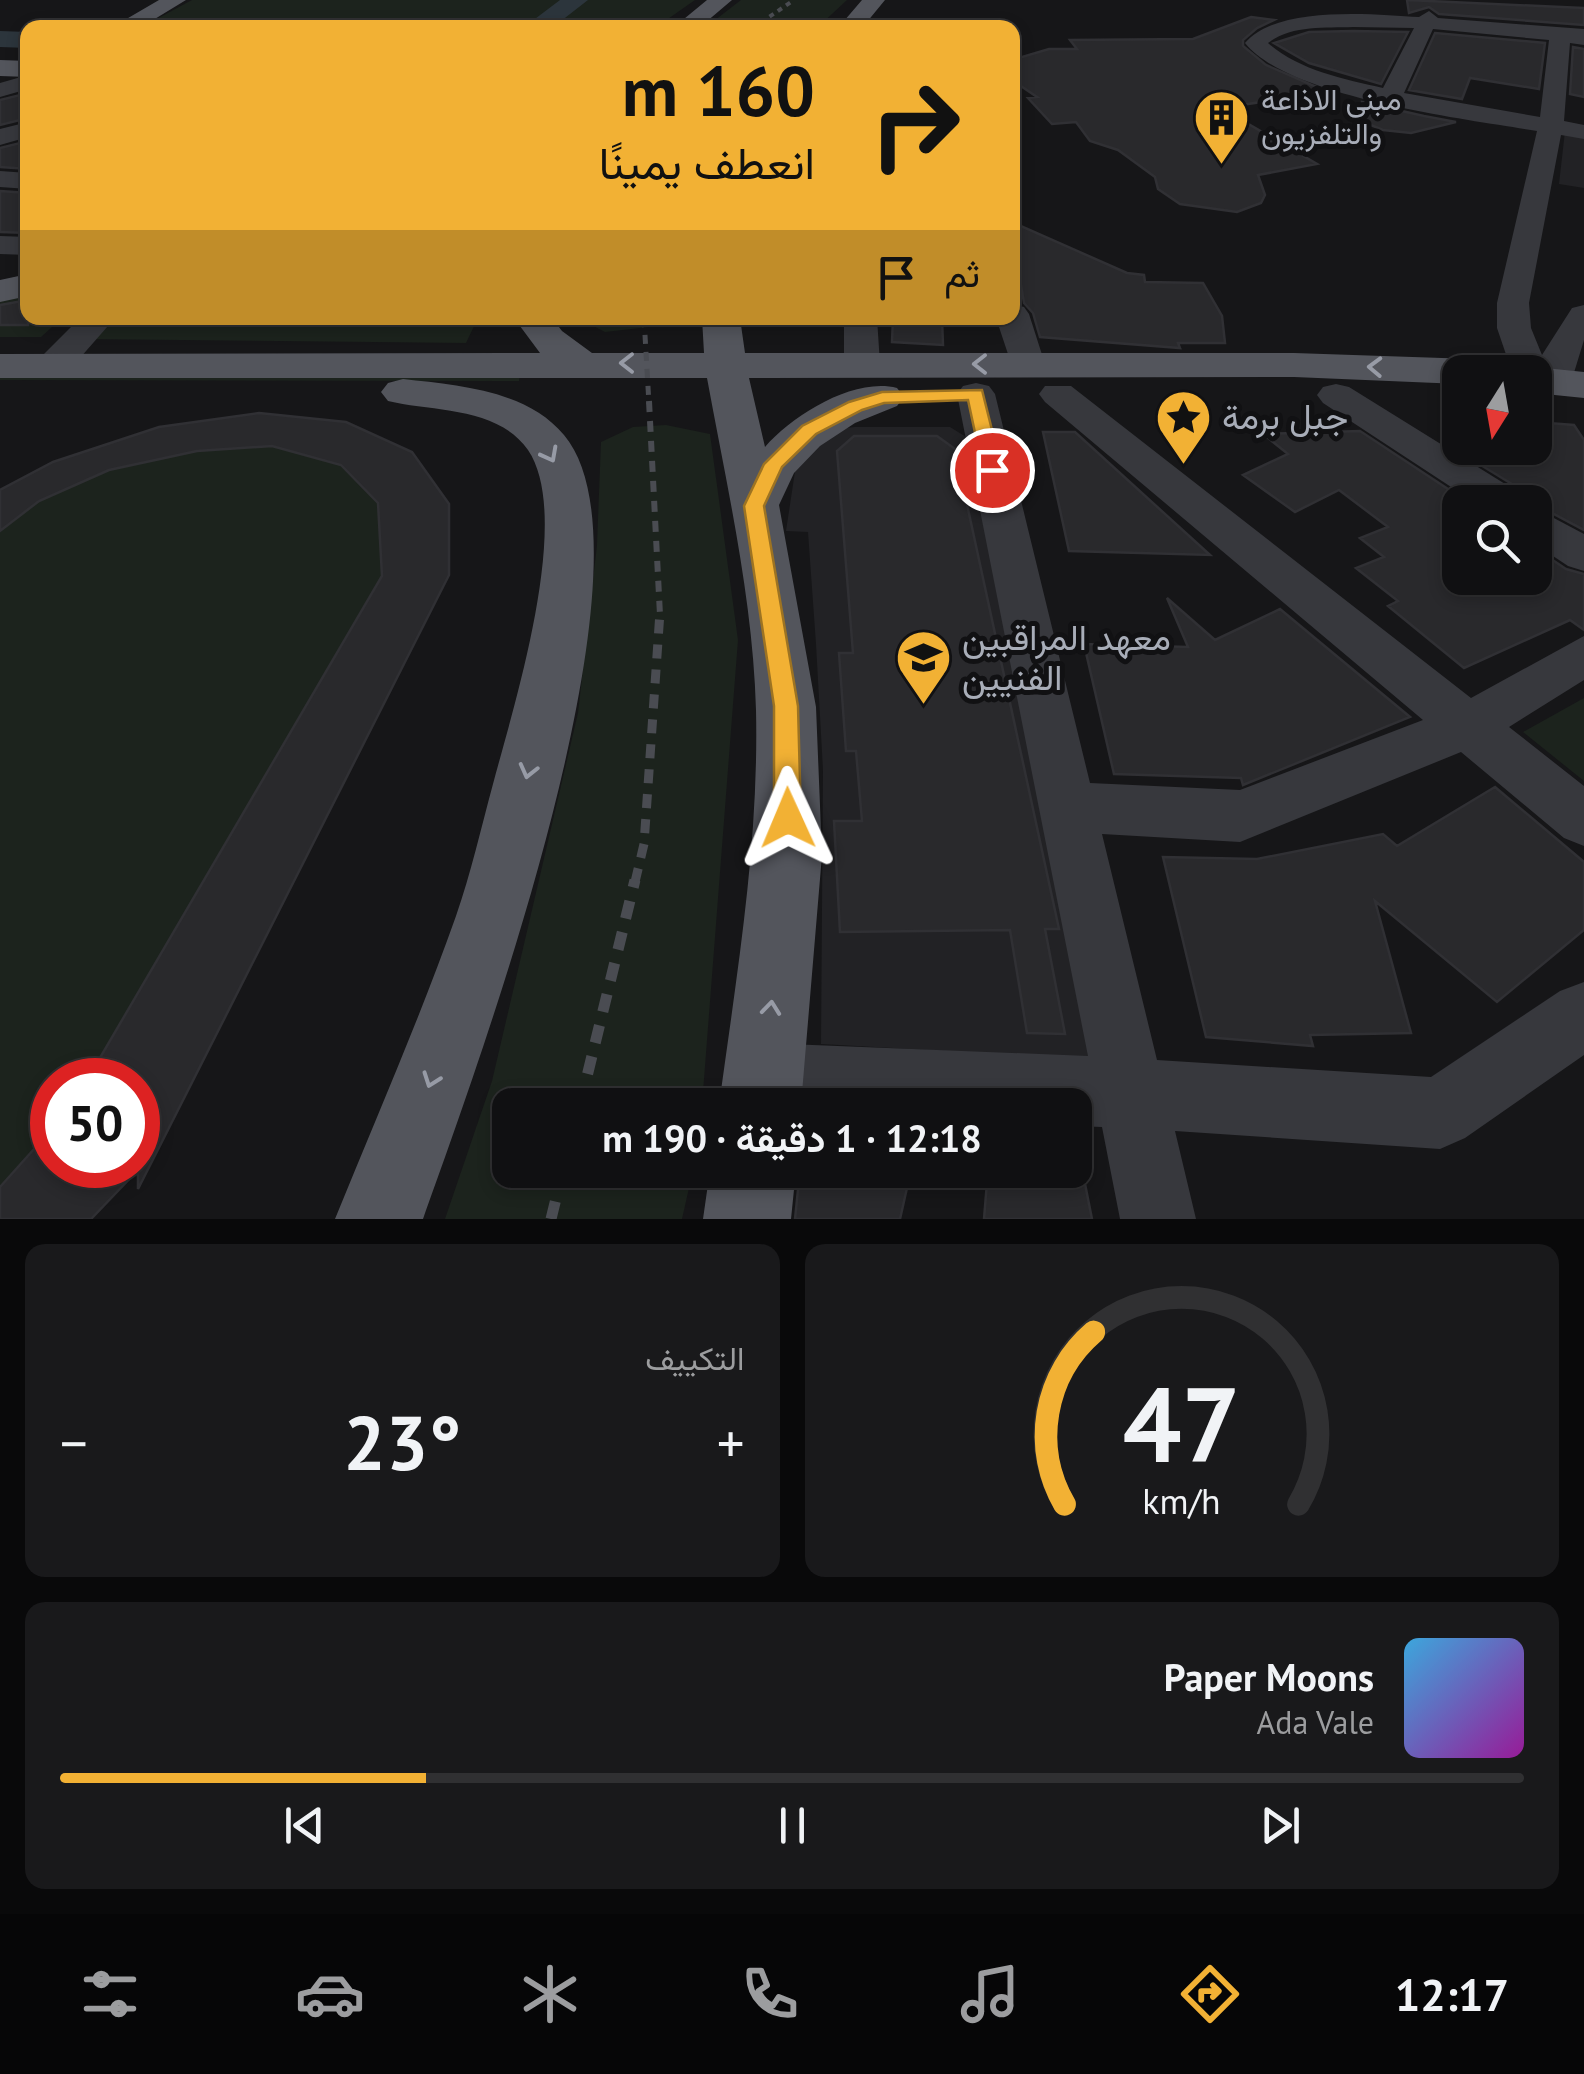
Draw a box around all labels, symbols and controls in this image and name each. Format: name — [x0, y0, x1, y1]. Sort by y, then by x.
text: 160 m — [622, 45, 815, 135]
icon: right — [850, 60, 980, 190]
place label: مبنى الاذاعة والتلفزيون — [1261, 79, 1402, 152]
building icon: مبنى الاذاعة والتلفزيون — [1192, 87, 1252, 166]
text: انعطف يمينًا — [599, 133, 815, 191]
text: ثم — [944, 248, 980, 297]
icon: arrive — [869, 250, 924, 305]
one-way arrow — [619, 352, 634, 374]
one-way arrow — [971, 353, 986, 375]
north arrow — [1442, 355, 1552, 465]
map controls — [1442, 355, 1552, 595]
one-way arrow — [1366, 357, 1382, 378]
place icon: جبل برمة — [1153, 387, 1213, 466]
place label: جبل برمة — [1222, 393, 1348, 439]
pin — [950, 428, 1035, 513]
icon: arrive — [965, 443, 1020, 498]
one-way arrow — [538, 444, 557, 463]
button: search — [1442, 485, 1552, 595]
place label: معهد المراقبين الفنيين — [962, 614, 1171, 700]
school or university icon: معهد المراقبين الفنيين — [893, 628, 953, 707]
one-way arrow — [519, 762, 540, 779]
position arrow — [736, 766, 840, 870]
one-way arrow — [760, 1000, 781, 1016]
speed limit sign: 50 — [30, 1058, 160, 1188]
one-way arrow — [422, 1071, 443, 1088]
text: 12:18 · 1 دقيقة · 190 m — [602, 1113, 982, 1162]
text: التكييف — [645, 1337, 745, 1379]
text: 47 — [1123, 1356, 1241, 1491]
text: 23° — [343, 1394, 461, 1491]
text: − — [60, 1407, 88, 1478]
text: + — [717, 1407, 744, 1478]
text: km/h — [1143, 1478, 1221, 1524]
text: Paper Moons — [1164, 1652, 1374, 1701]
text: Ada Vale — [1257, 1701, 1374, 1743]
icon: previous — [277, 1798, 332, 1853]
icon: pause — [765, 1798, 820, 1853]
icon: next — [1253, 1798, 1308, 1853]
icon: filters — [75, 1959, 145, 2029]
icon: car — [295, 1959, 365, 2029]
icon: climate — [515, 1959, 585, 2029]
icon: phone — [735, 1959, 805, 2029]
icon: music — [955, 1959, 1025, 2029]
icon: directions — [1175, 1959, 1245, 2029]
text: 12:17 — [1395, 1965, 1509, 2023]

